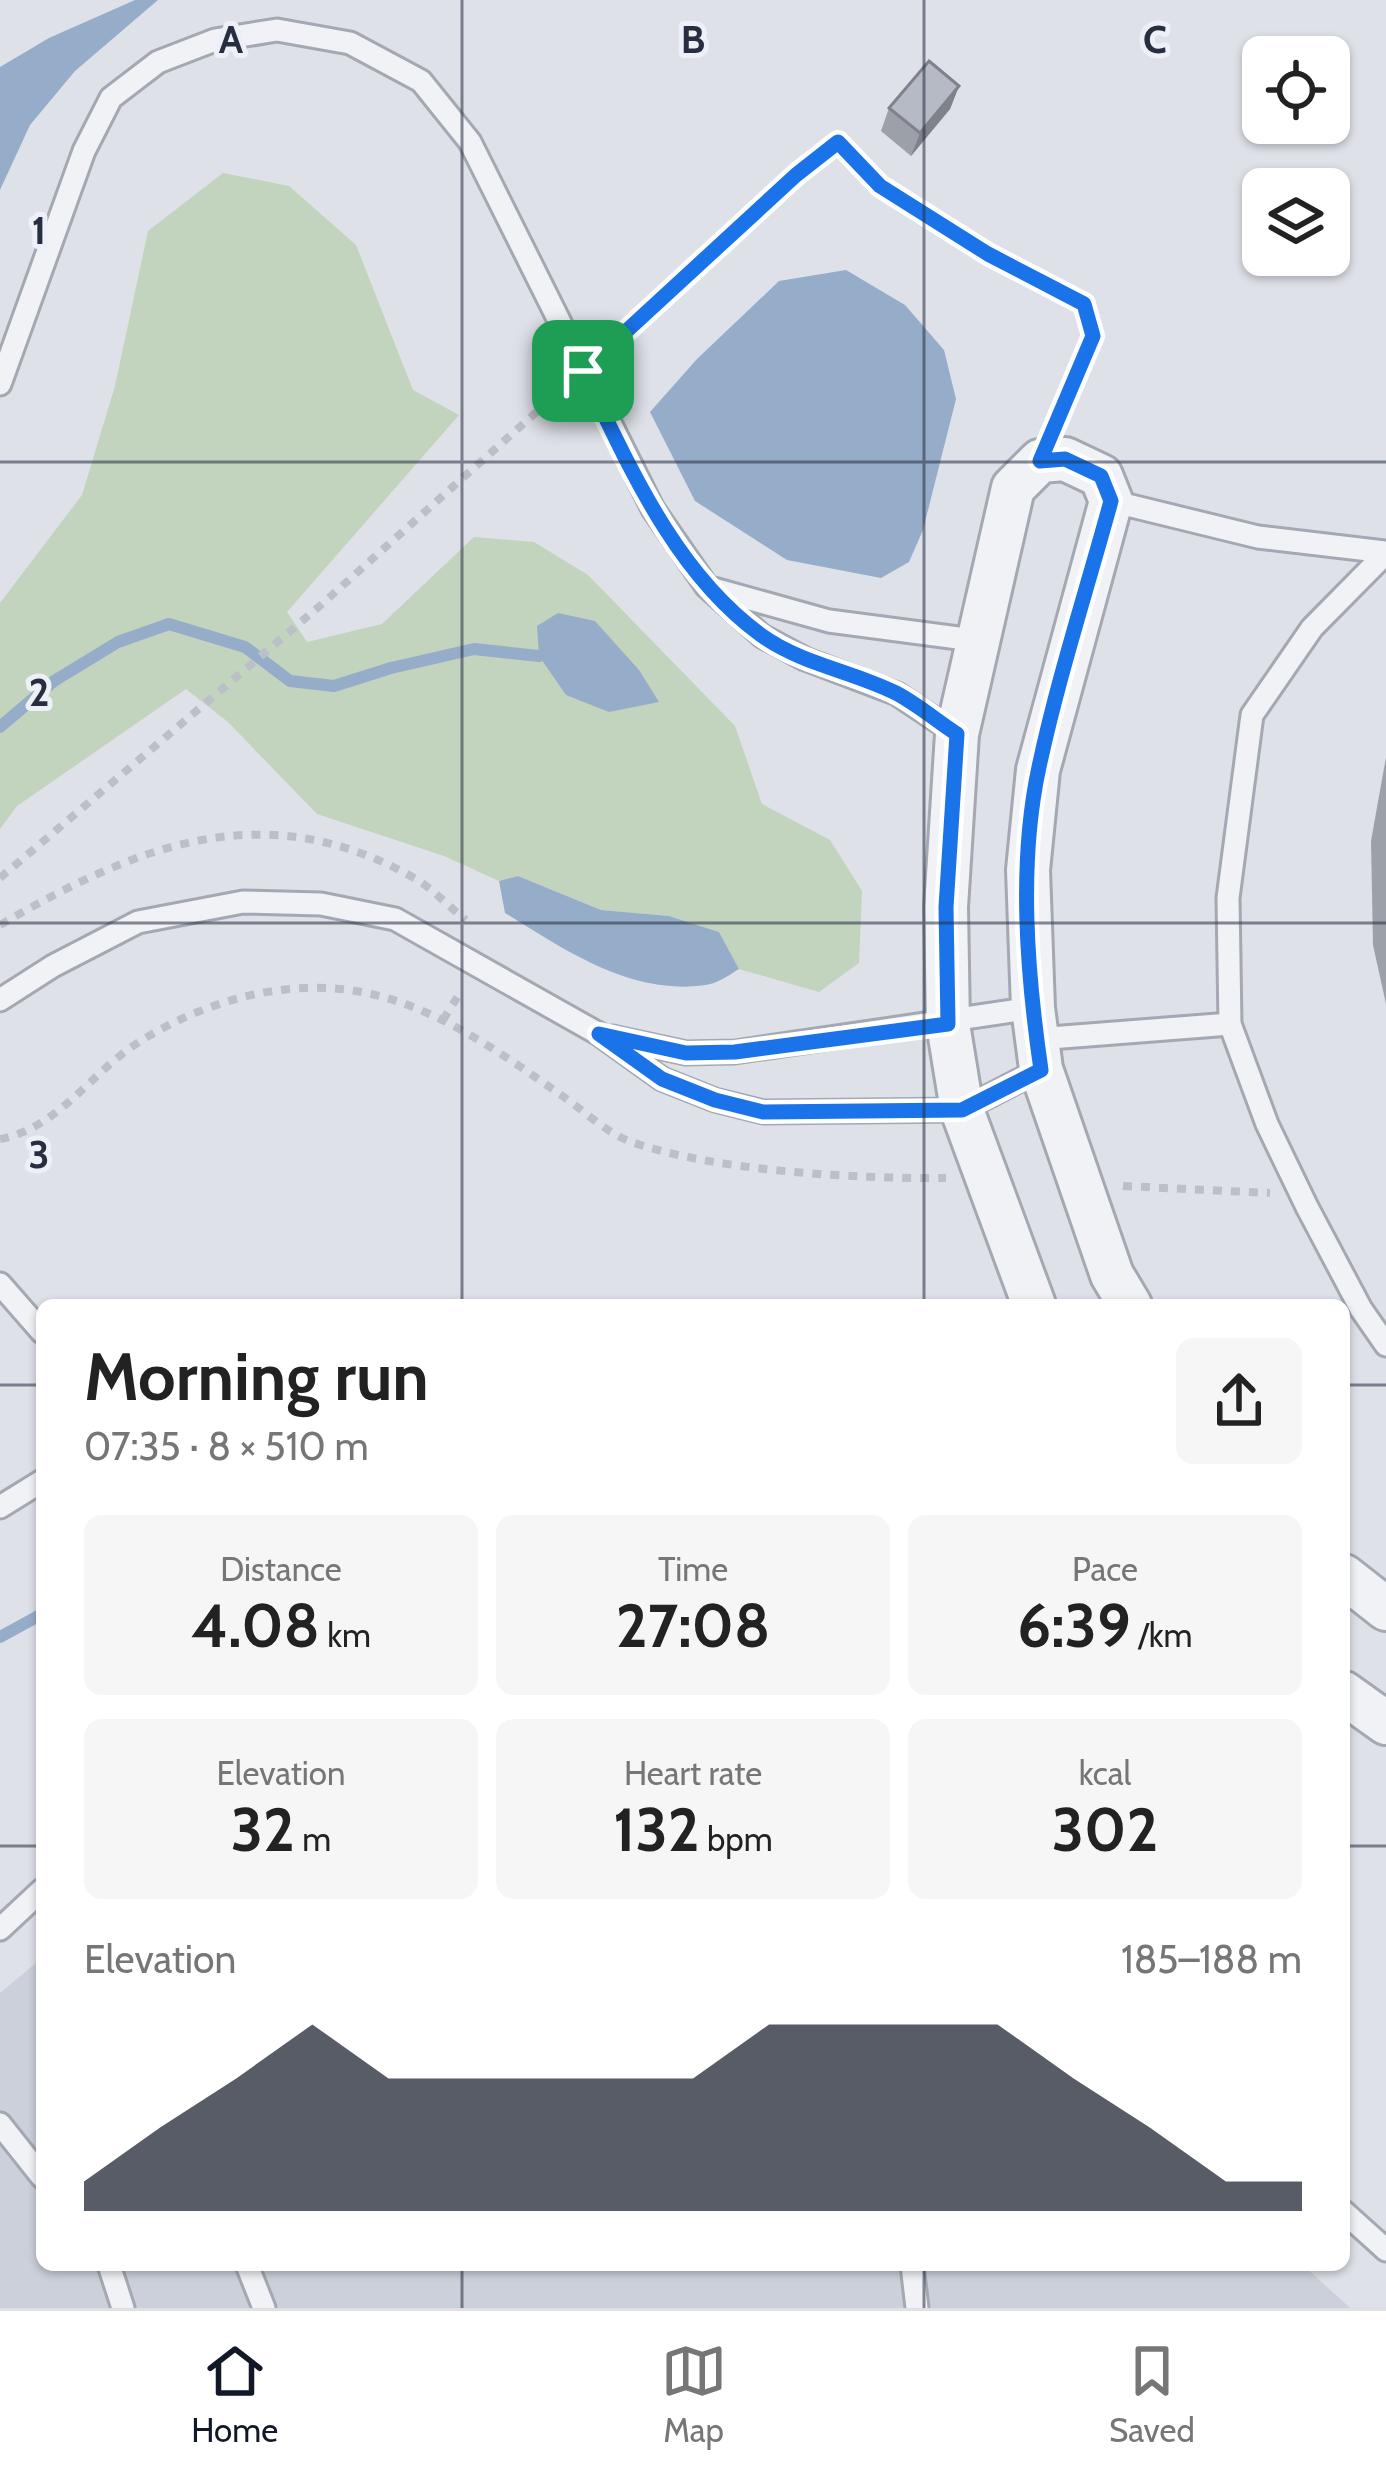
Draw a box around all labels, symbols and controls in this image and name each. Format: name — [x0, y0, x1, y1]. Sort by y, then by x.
text: A — [219, 15, 244, 63]
text: B — [681, 15, 705, 63]
text: C — [1143, 15, 1167, 63]
map controls — [1242, 36, 1350, 276]
button: locate — [1242, 36, 1350, 144]
button: layers — [1242, 168, 1350, 276]
text: 1 — [32, 206, 46, 254]
pin — [532, 320, 634, 422]
icon: arrive — [550, 338, 616, 404]
text: 2 — [29, 668, 49, 716]
text: 3 — [28, 1130, 50, 1178]
text: Morning run — [84, 1336, 429, 1417]
button: share — [1176, 1338, 1302, 1464]
text: 07:35 · 8 × 510 m — [84, 1422, 369, 1470]
text: Distance — [220, 1549, 342, 1589]
text: Time — [658, 1549, 728, 1589]
text: Pace — [1072, 1549, 1138, 1589]
text: 4.08 — [191, 1589, 320, 1662]
text: 27:08 — [616, 1589, 770, 1662]
text: 6:39 — [1018, 1589, 1131, 1662]
text: km — [320, 1615, 371, 1655]
text: /km — [1131, 1615, 1192, 1655]
text: Elevation — [217, 1753, 345, 1793]
text: Heart rate — [624, 1753, 762, 1793]
text: kcal — [1079, 1753, 1131, 1793]
text: 32 — [231, 1793, 295, 1866]
text: 132 — [613, 1793, 700, 1866]
text: 302 — [1052, 1793, 1158, 1866]
text: m — [295, 1819, 331, 1859]
text: bpm — [700, 1819, 773, 1859]
text: Elevation — [84, 1935, 236, 1983]
text: 185–188 m — [1121, 1935, 1302, 1983]
tab: Home — [191, 2338, 278, 2450]
tab: Map — [661, 2338, 727, 2450]
tab: Saved — [1109, 2338, 1195, 2450]

